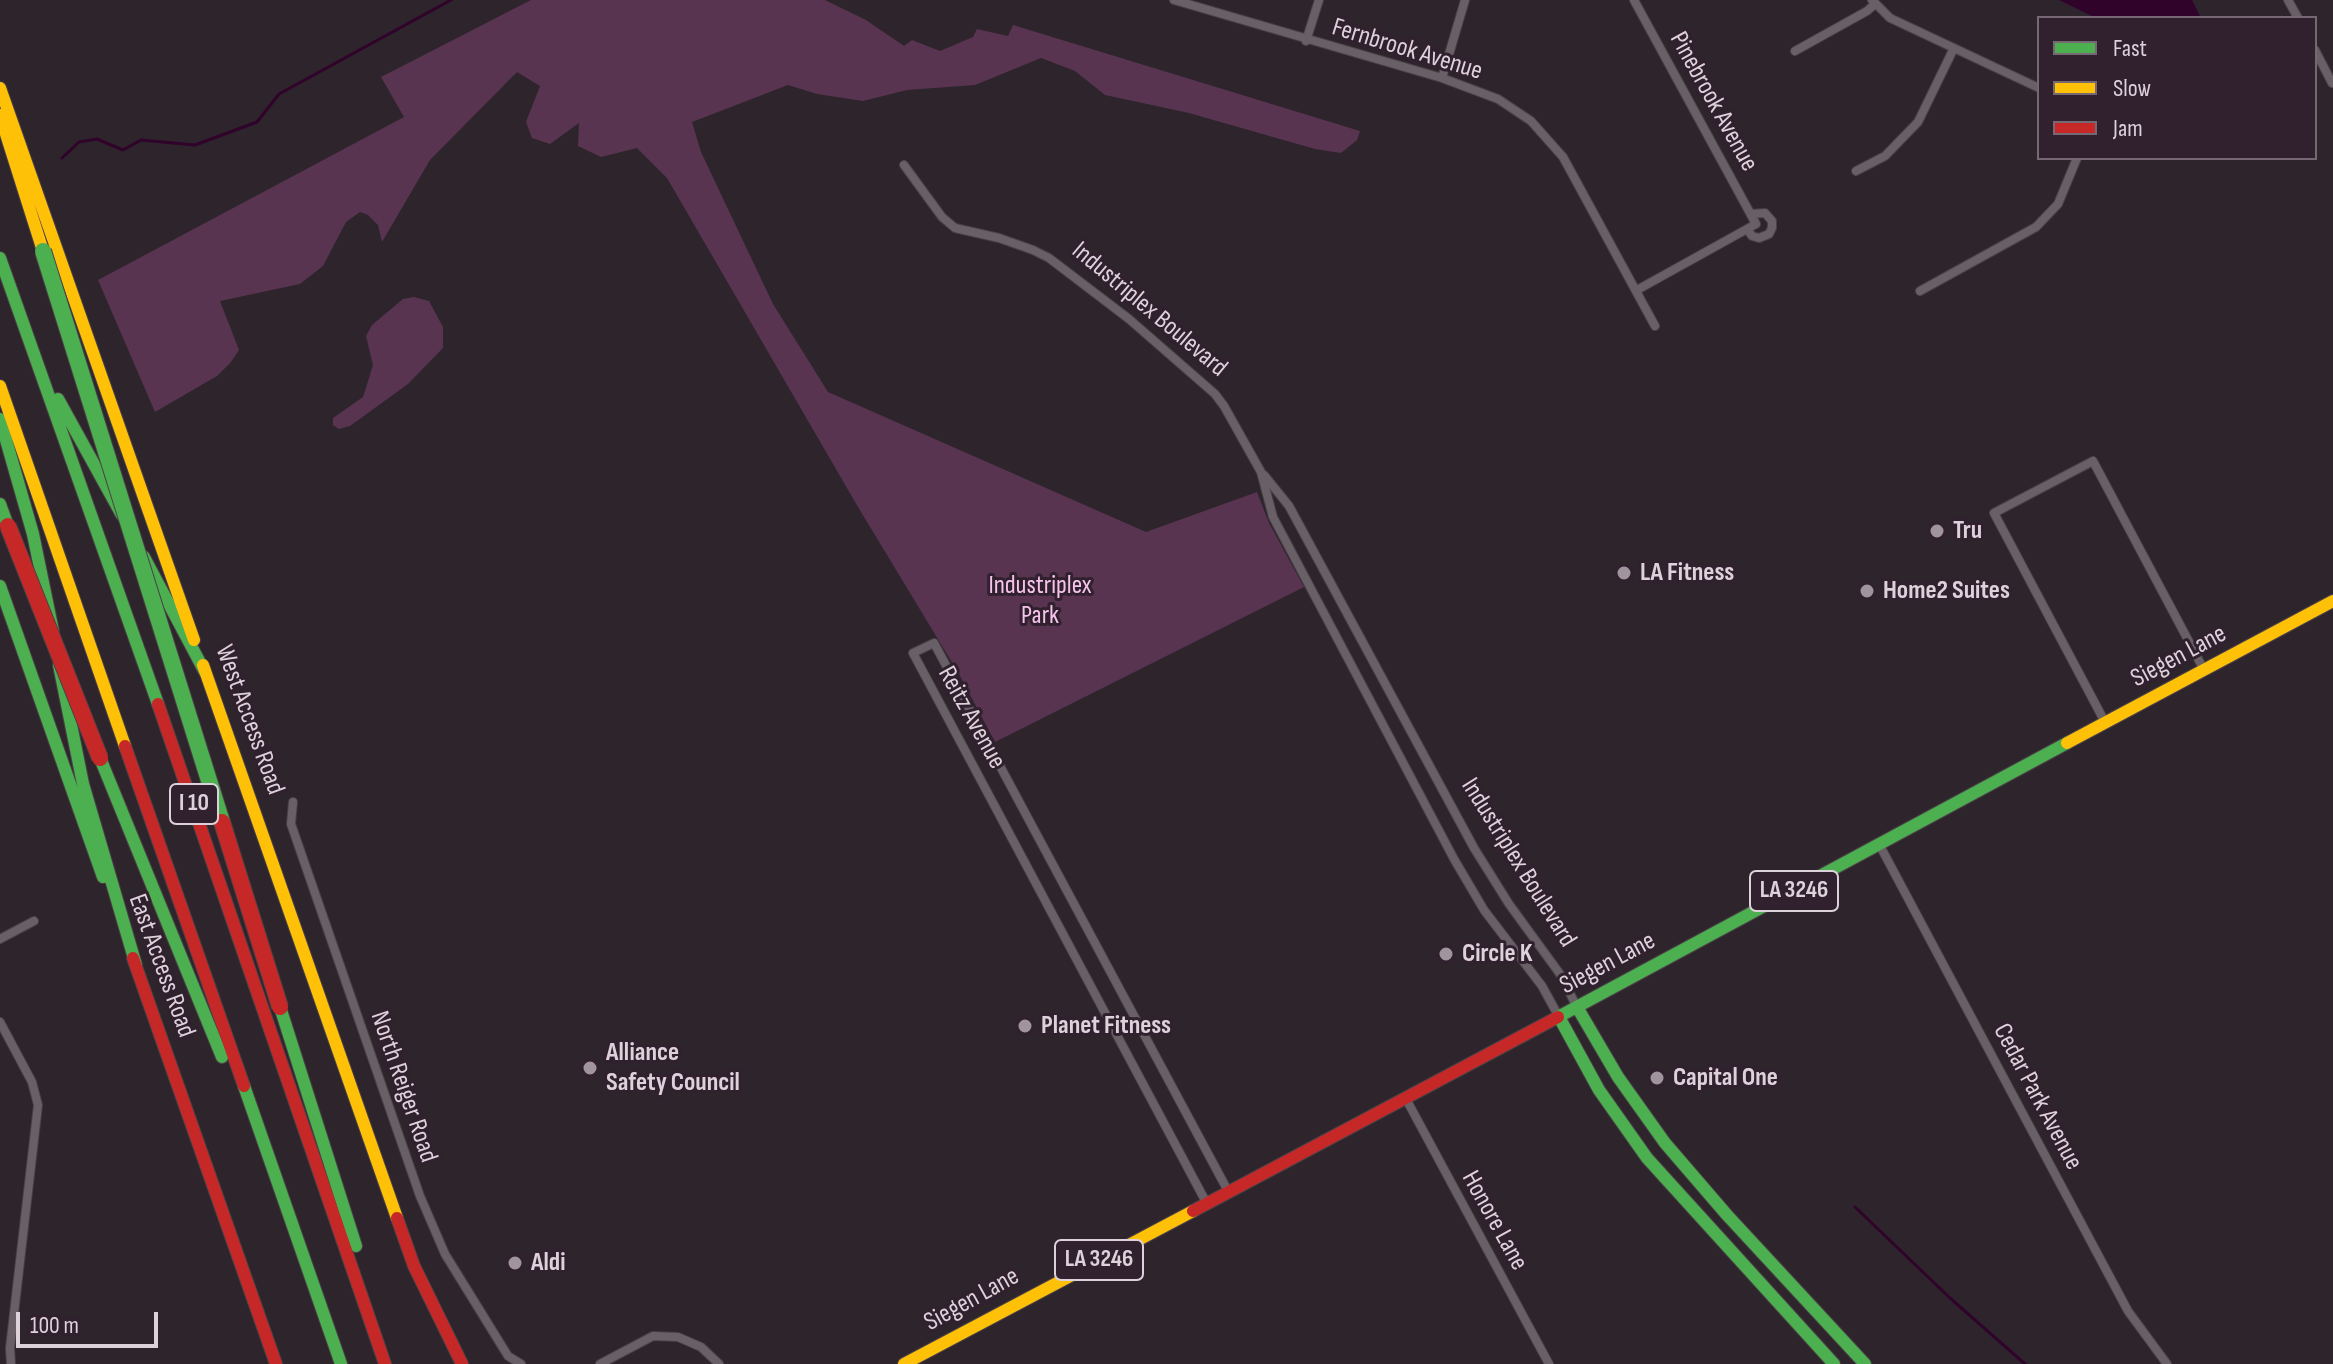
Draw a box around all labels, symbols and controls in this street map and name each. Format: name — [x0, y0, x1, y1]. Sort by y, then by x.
street label: Fernbrook Avenue — [1328, 12, 1486, 88]
legend — [2037, 16, 2317, 160]
street label: Pinebrook Avenue — [1662, 27, 1764, 177]
text: Fast — [2113, 34, 2147, 63]
text: Slow — [2113, 74, 2151, 103]
text: Jam — [2113, 114, 2143, 143]
street label: Industriplex Boulevard — [1065, 236, 1233, 384]
place label: Tru — [1953, 515, 1982, 547]
marker: Tru — [1928, 522, 1946, 540]
place label: LA Fitness — [1640, 557, 1734, 589]
marker: LA Fitness — [1615, 564, 1633, 582]
park label: Industriplex Park — [988, 570, 1092, 632]
place label: Home2 Suites — [1883, 575, 2010, 607]
marker: Home2 Suites — [1858, 582, 1876, 600]
street label: Siegen Lane — [2126, 619, 2232, 695]
street label: West Access Road — [208, 641, 290, 799]
street label: Reitz Avenue — [930, 661, 1012, 775]
street label: Industriplex Boulevard — [1454, 773, 1582, 953]
road number: I 10 — [170, 784, 218, 824]
road number: LA 3246 — [1750, 871, 1838, 911]
street label: East Access Road — [121, 890, 201, 1042]
street label: Siegen Lane — [1555, 926, 1661, 1002]
place label: Circle K — [1462, 938, 1533, 970]
marker: Circle K — [1437, 945, 1455, 963]
street label: North Reiger Road — [363, 1007, 443, 1167]
place label: Planet Fitness — [1041, 1010, 1171, 1042]
marker: Planet Fitness — [1016, 1017, 1034, 1035]
street label: Cedar Park Avenue — [1985, 1019, 2089, 1175]
place label: Alliance Safety Council — [606, 1037, 740, 1098]
marker: Alliance Safety Council — [581, 1059, 599, 1077]
place label: Capital One — [1673, 1062, 1778, 1094]
marker: Capital One — [1648, 1069, 1666, 1087]
street label: Honore Lane — [1454, 1166, 1534, 1276]
road number: LA 3246 — [1055, 1240, 1143, 1280]
place label: Aldi — [531, 1247, 565, 1279]
marker: Aldi — [506, 1254, 524, 1272]
street label: Siegen Lane — [919, 1261, 1025, 1339]
scale bar — [20, 1296, 162, 1346]
text: 100 m — [30, 1311, 79, 1340]

